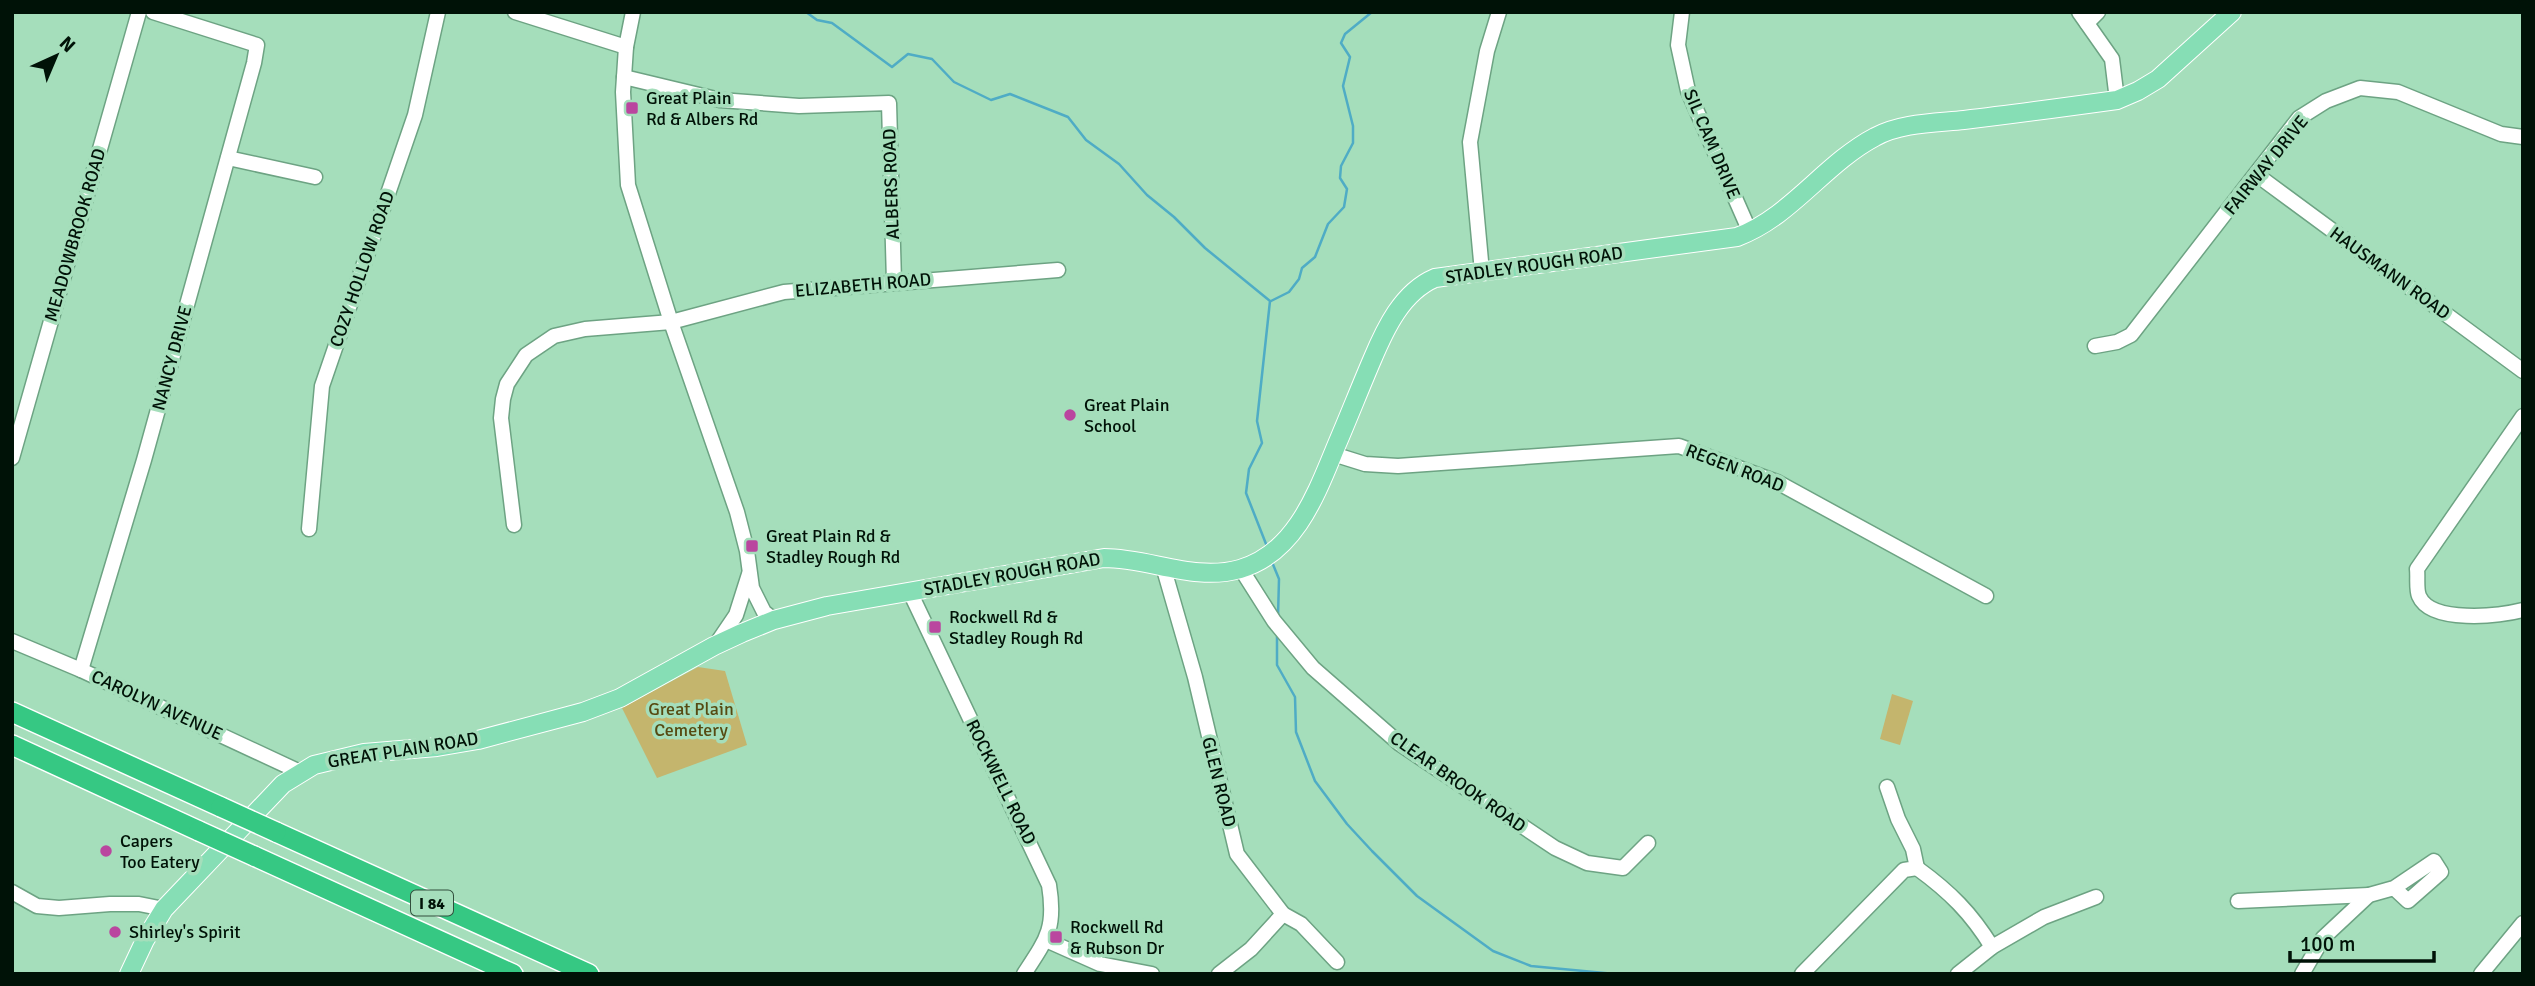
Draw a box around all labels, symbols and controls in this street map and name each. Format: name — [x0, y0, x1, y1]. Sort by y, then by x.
north arrow — [21, 21, 91, 91]
text: N — [54, 31, 80, 58]
street label: SIL CAM DRIVE — [1679, 86, 1745, 202]
place label: Great Plain Rd & Albers Rd — [646, 87, 758, 130]
marker: Great Plain Rd & Albers Rd — [624, 100, 640, 116]
street label: FAIRWAY DRIVE — [2219, 111, 2313, 219]
street label: ALBERS ROAD — [878, 128, 904, 240]
street label: MEADOWBROOK ROAD — [40, 146, 110, 324]
street label: COZY HOLLOW ROAD — [325, 188, 399, 350]
street label: HAUSMANN ROAD — [2326, 222, 2454, 324]
street label: STADLEY ROUGH ROAD — [1444, 242, 1624, 288]
street label: ELIZABETH ROAD — [794, 268, 932, 302]
street label: NANCY DRIVE — [147, 303, 197, 413]
place label: Great Plain School — [1084, 394, 1169, 437]
marker: Great Plain School — [1062, 407, 1078, 423]
street label: REGEN ROAD — [1683, 439, 1787, 497]
place label: Great Plain Rd & Stadley Rough Rd — [766, 525, 900, 568]
marker: Great Plain Rd & Stadley Rough Rd — [744, 538, 760, 554]
street label: STADLEY ROUGH ROAD — [922, 548, 1102, 600]
place label: Rockwell Rd & Stadley Rough Rd — [949, 606, 1083, 649]
marker: Rockwell Rd & Stadley Rough Rd — [927, 619, 943, 635]
street label: CAROLYN AVENUE — [88, 665, 226, 745]
park label: Great Plain Cemetery — [648, 698, 734, 741]
street label: ROCKWELL ROAD — [961, 716, 1041, 848]
street label: GREAT PLAIN ROAD — [326, 727, 480, 773]
street label: CLEAR BROOK ROAD — [1386, 727, 1530, 837]
street label: GLEN ROAD — [1197, 735, 1241, 829]
place label: Capers Too Eatery — [120, 830, 200, 873]
marker: Capers Too Eatery — [98, 843, 114, 859]
road number: I 84 — [411, 890, 453, 916]
place label: Rockwell Rd & Rubson Dr — [1070, 916, 1165, 959]
scale bar — [2290, 920, 2434, 964]
place label: Shirley's Spirit — [129, 921, 241, 943]
marker: Shirley's Spirit — [107, 924, 123, 940]
marker: Rockwell Rd & Rubson Dr — [1048, 929, 1064, 945]
text: 100 m — [2300, 931, 2355, 957]

